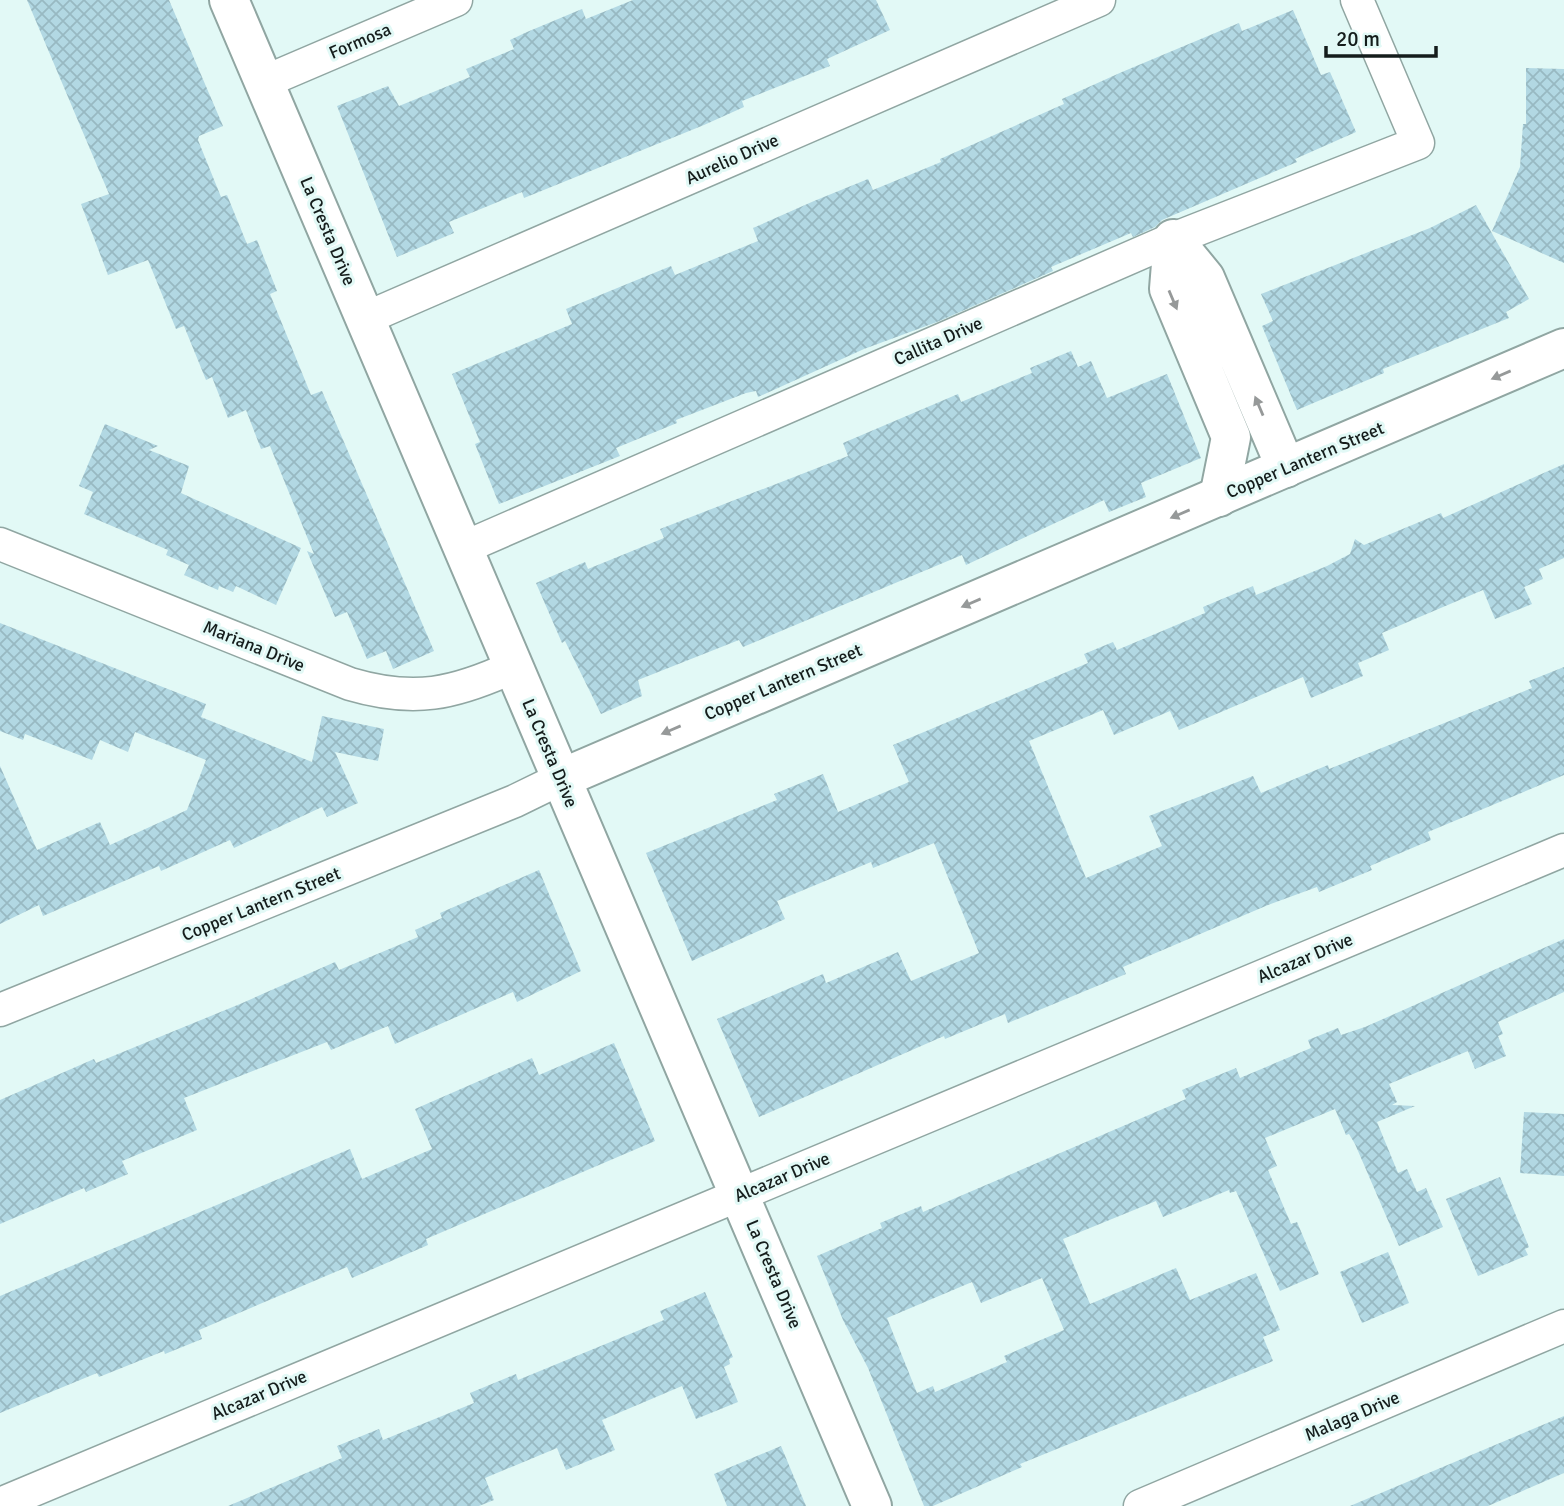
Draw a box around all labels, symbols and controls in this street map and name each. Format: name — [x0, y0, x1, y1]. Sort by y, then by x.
scale bar — [1326, 14, 1436, 58]
street label: Formosa — [326, 18, 394, 64]
text: 20 m — [1336, 26, 1380, 52]
street label: Aurelio Drive — [682, 129, 782, 189]
street label: La Cresta Drive — [295, 173, 361, 289]
one-way arrow — [1168, 290, 1179, 311]
street label: Callita Drive — [890, 312, 986, 370]
one-way arrow — [1491, 370, 1512, 381]
one-way arrow — [1253, 395, 1264, 416]
street label: Copper Lantern Street — [1223, 417, 1387, 503]
one-way arrow — [1170, 508, 1190, 520]
one-way arrow — [960, 598, 981, 609]
street label: Mariana Drive — [200, 616, 308, 676]
street label: Copper Lantern Street — [701, 639, 865, 725]
street label: La Cresta Drive — [517, 695, 583, 811]
one-way arrow — [661, 724, 681, 736]
street label: Copper Lantern Street — [178, 862, 344, 946]
street label: Alcazar Drive — [1254, 928, 1356, 988]
street label: Alcazar Drive — [731, 1147, 833, 1207]
street label: La Cresta Drive — [741, 1216, 807, 1332]
street label: Alcazar Drive — [208, 1365, 310, 1425]
street label: Malaga Drive — [1301, 1386, 1403, 1446]

